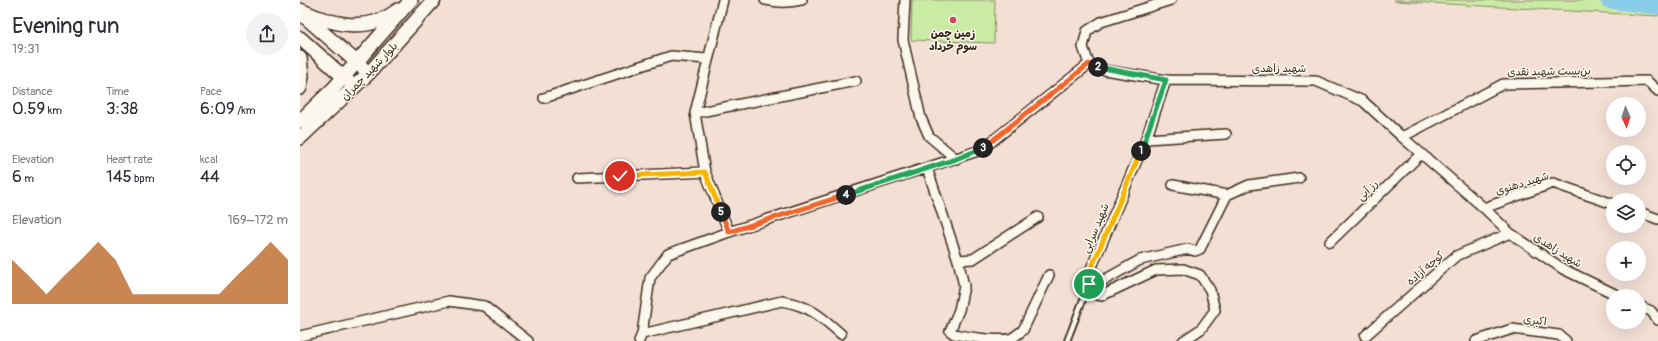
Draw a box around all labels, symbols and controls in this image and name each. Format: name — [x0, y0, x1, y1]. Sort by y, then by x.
text: Evening run — [12, 12, 120, 40]
button: share — [246, 13, 288, 55]
marker: زمین چمن سوم خرداد — [948, 15, 958, 25]
place label: زمین چمن سوم خرداد — [929, 27, 977, 55]
street label: بلوار شهید چمران — [338, 40, 401, 104]
text: 19:31 — [12, 41, 40, 57]
pin: 2 — [1088, 57, 1108, 77]
text: 2 — [1095, 60, 1101, 73]
street label: شهید زاهدی — [1252, 62, 1306, 75]
street label: بن‌بست شهید نقدی — [1507, 64, 1591, 80]
text: Distance — [12, 85, 52, 98]
text: Time — [106, 85, 129, 98]
text: Pace — [200, 85, 222, 98]
north arrow — [1606, 97, 1646, 137]
map controls — [1606, 97, 1646, 329]
text: 0.59 — [12, 98, 45, 119]
text: 3:38 — [106, 98, 138, 119]
text: 6:09 — [200, 98, 235, 119]
text: km — [45, 104, 62, 117]
text: /km — [235, 104, 256, 117]
pin: 3 — [973, 138, 993, 158]
text: 3 — [980, 141, 986, 154]
pin: 1 — [1131, 141, 1151, 161]
text: 1 — [1139, 144, 1143, 157]
button: locate — [1606, 145, 1646, 185]
text: Elevation — [12, 153, 54, 166]
text: Heart rate — [106, 153, 152, 166]
text: kcal — [200, 153, 218, 166]
pin — [603, 159, 637, 193]
icon: check — [609, 165, 631, 187]
text: 6 — [12, 166, 22, 187]
text: 145 — [106, 166, 132, 187]
text: 44 — [200, 166, 220, 187]
street label: شهید دهنوی — [1494, 169, 1551, 199]
text: m — [22, 172, 34, 185]
text: bpm — [132, 172, 154, 185]
street label: رز آبی — [1354, 177, 1381, 204]
pin: 4 — [836, 185, 856, 205]
text: 4 — [843, 188, 849, 201]
button: layers — [1606, 193, 1646, 233]
street label: شهید سرابی — [1079, 201, 1113, 255]
pin: 5 — [711, 202, 731, 222]
text: 5 — [718, 205, 724, 218]
text: Elevation — [12, 212, 62, 228]
text: 169–172 m — [227, 212, 288, 228]
street label: شهید زاهدی — [1531, 230, 1584, 270]
button: + — [1606, 241, 1646, 281]
street label: کوچه آزاده — [1404, 248, 1448, 289]
pin — [1072, 267, 1106, 301]
icon: arrive — [1078, 273, 1100, 295]
button: − — [1606, 289, 1646, 329]
street label: اکبری — [1522, 313, 1547, 329]

